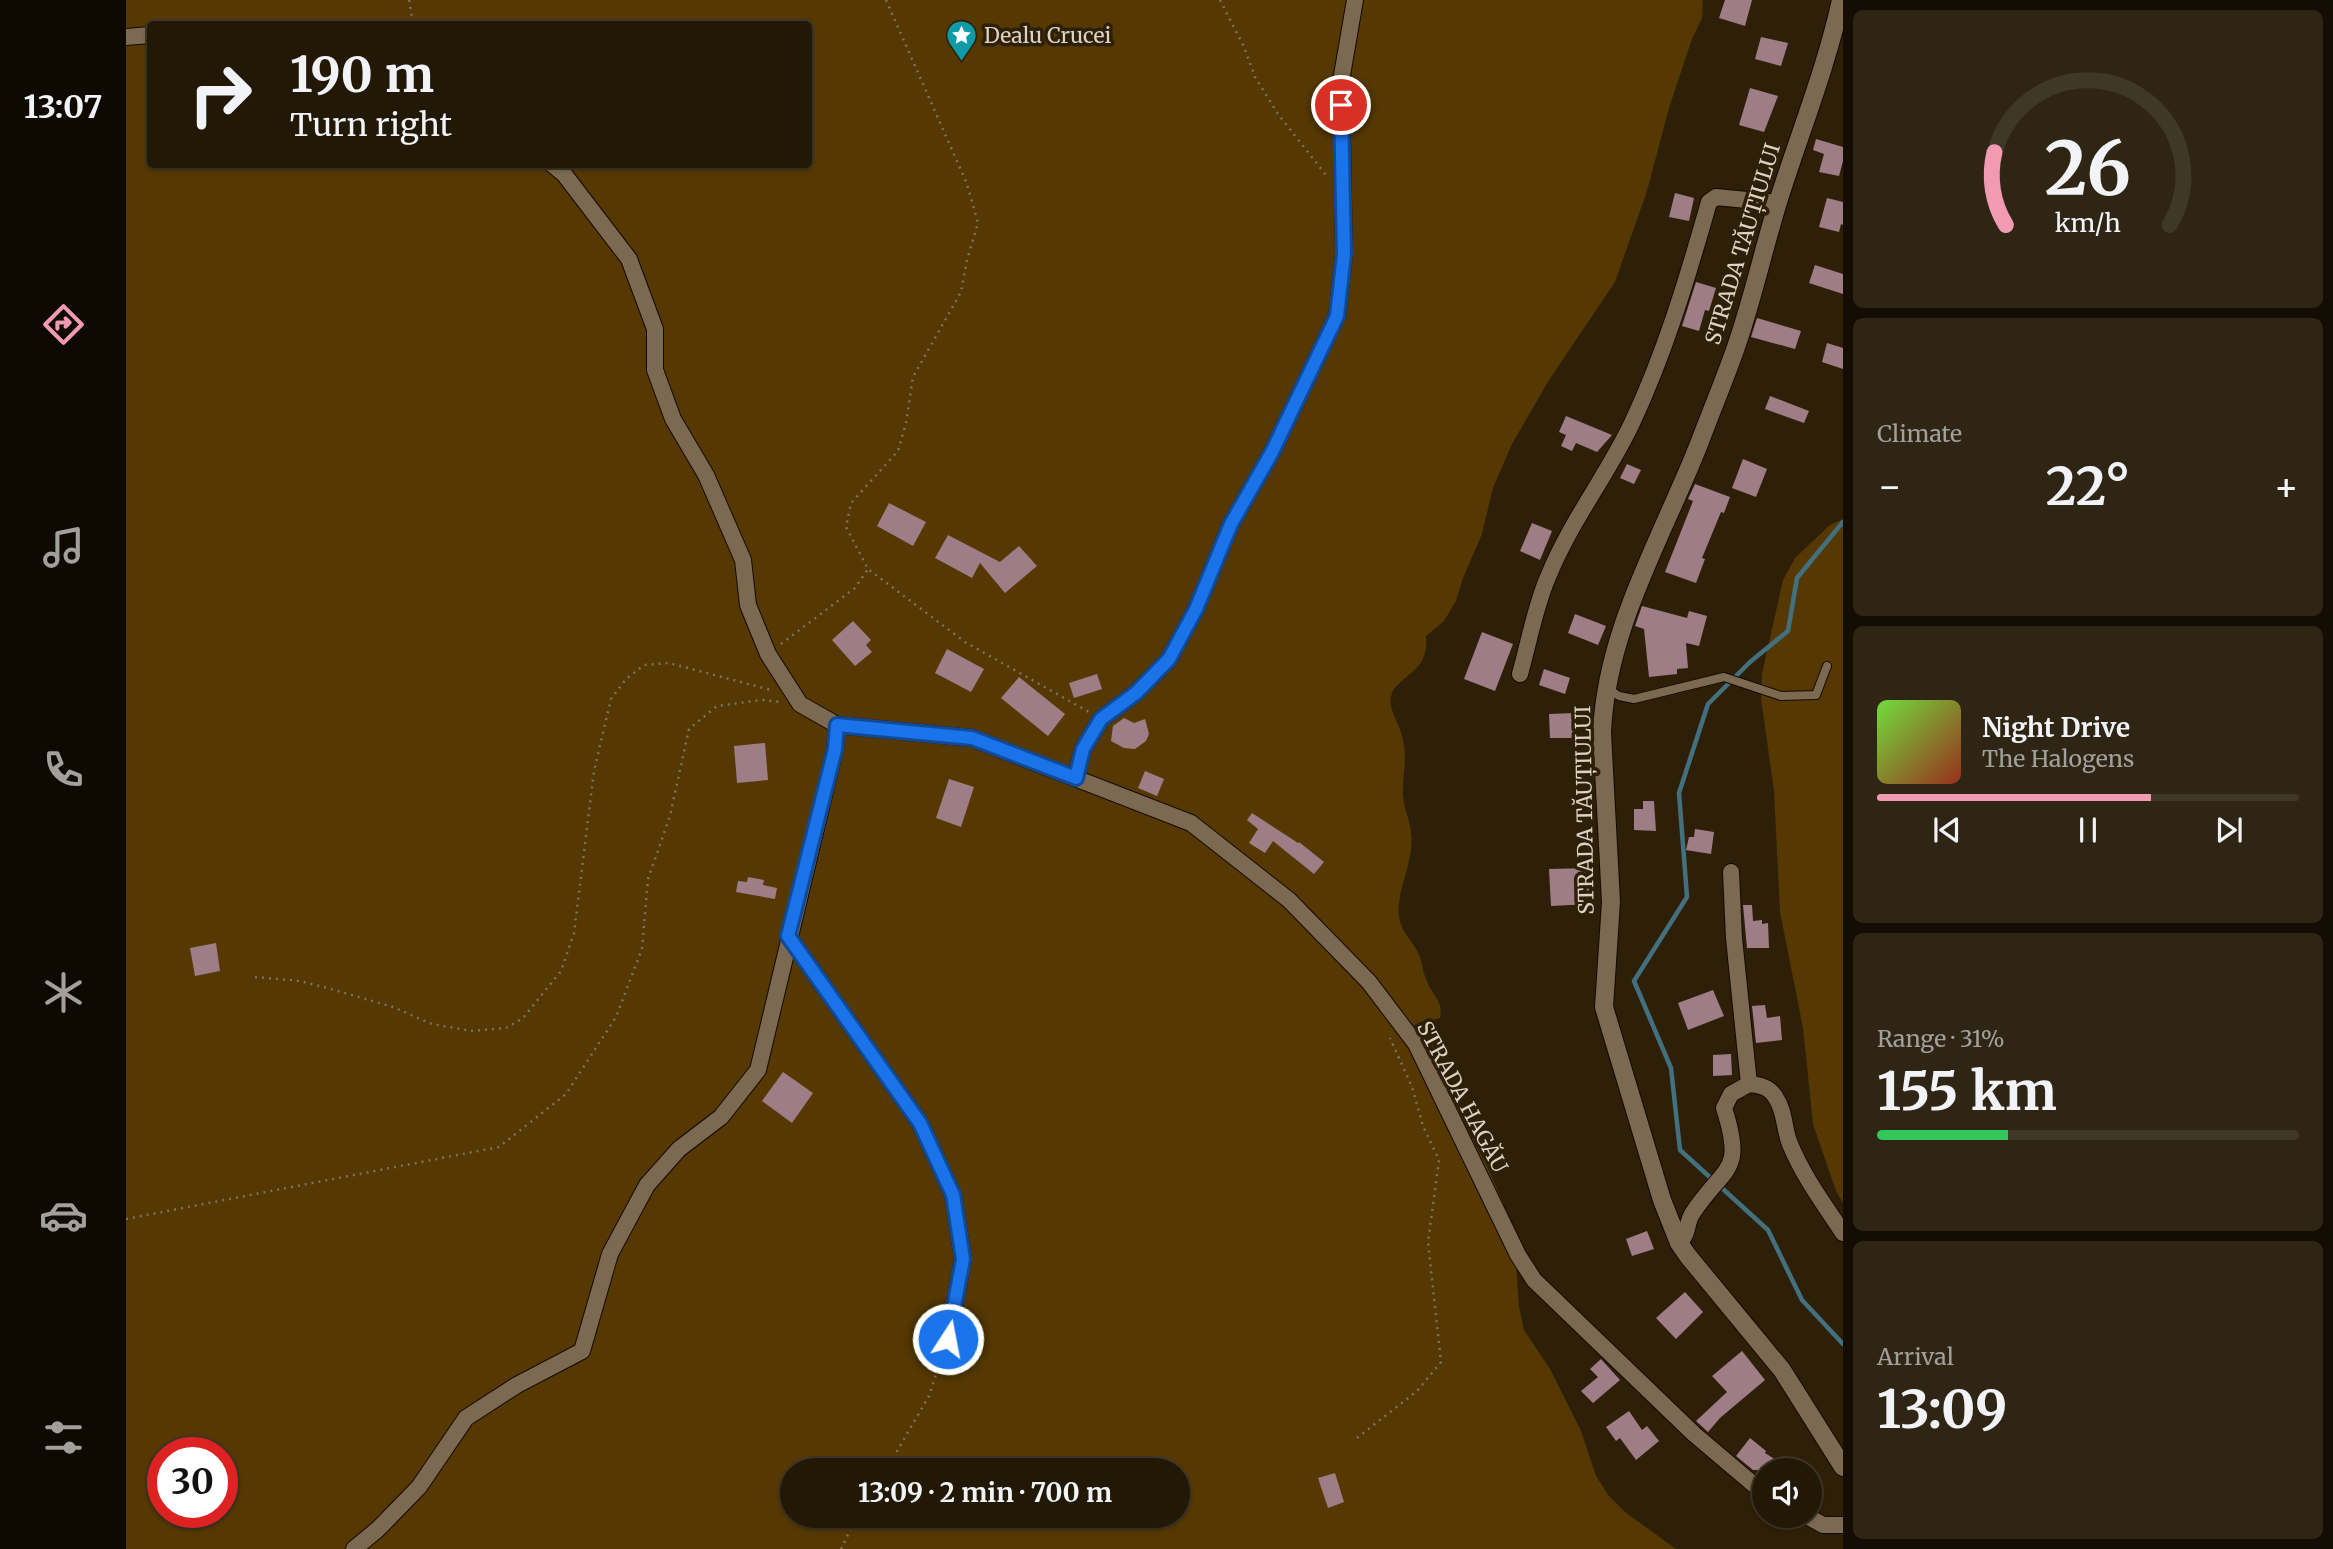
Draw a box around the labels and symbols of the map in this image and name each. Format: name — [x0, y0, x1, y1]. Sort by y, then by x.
place icon: Dealu Crucei — [944, 19, 978, 63]
place label: Dealu Crucei — [984, 22, 1111, 49]
pin — [1311, 75, 1371, 135]
street label: STRADA TĂUȚIULUI — [1699, 140, 1786, 348]
street label: STRADA TĂUȚIULUI — [1569, 705, 1600, 915]
street label: STRADA HAGĂU — [1411, 1016, 1514, 1178]
position arrow — [911, 1302, 985, 1376]
speed limit sign: 30 — [147, 1437, 238, 1528]

